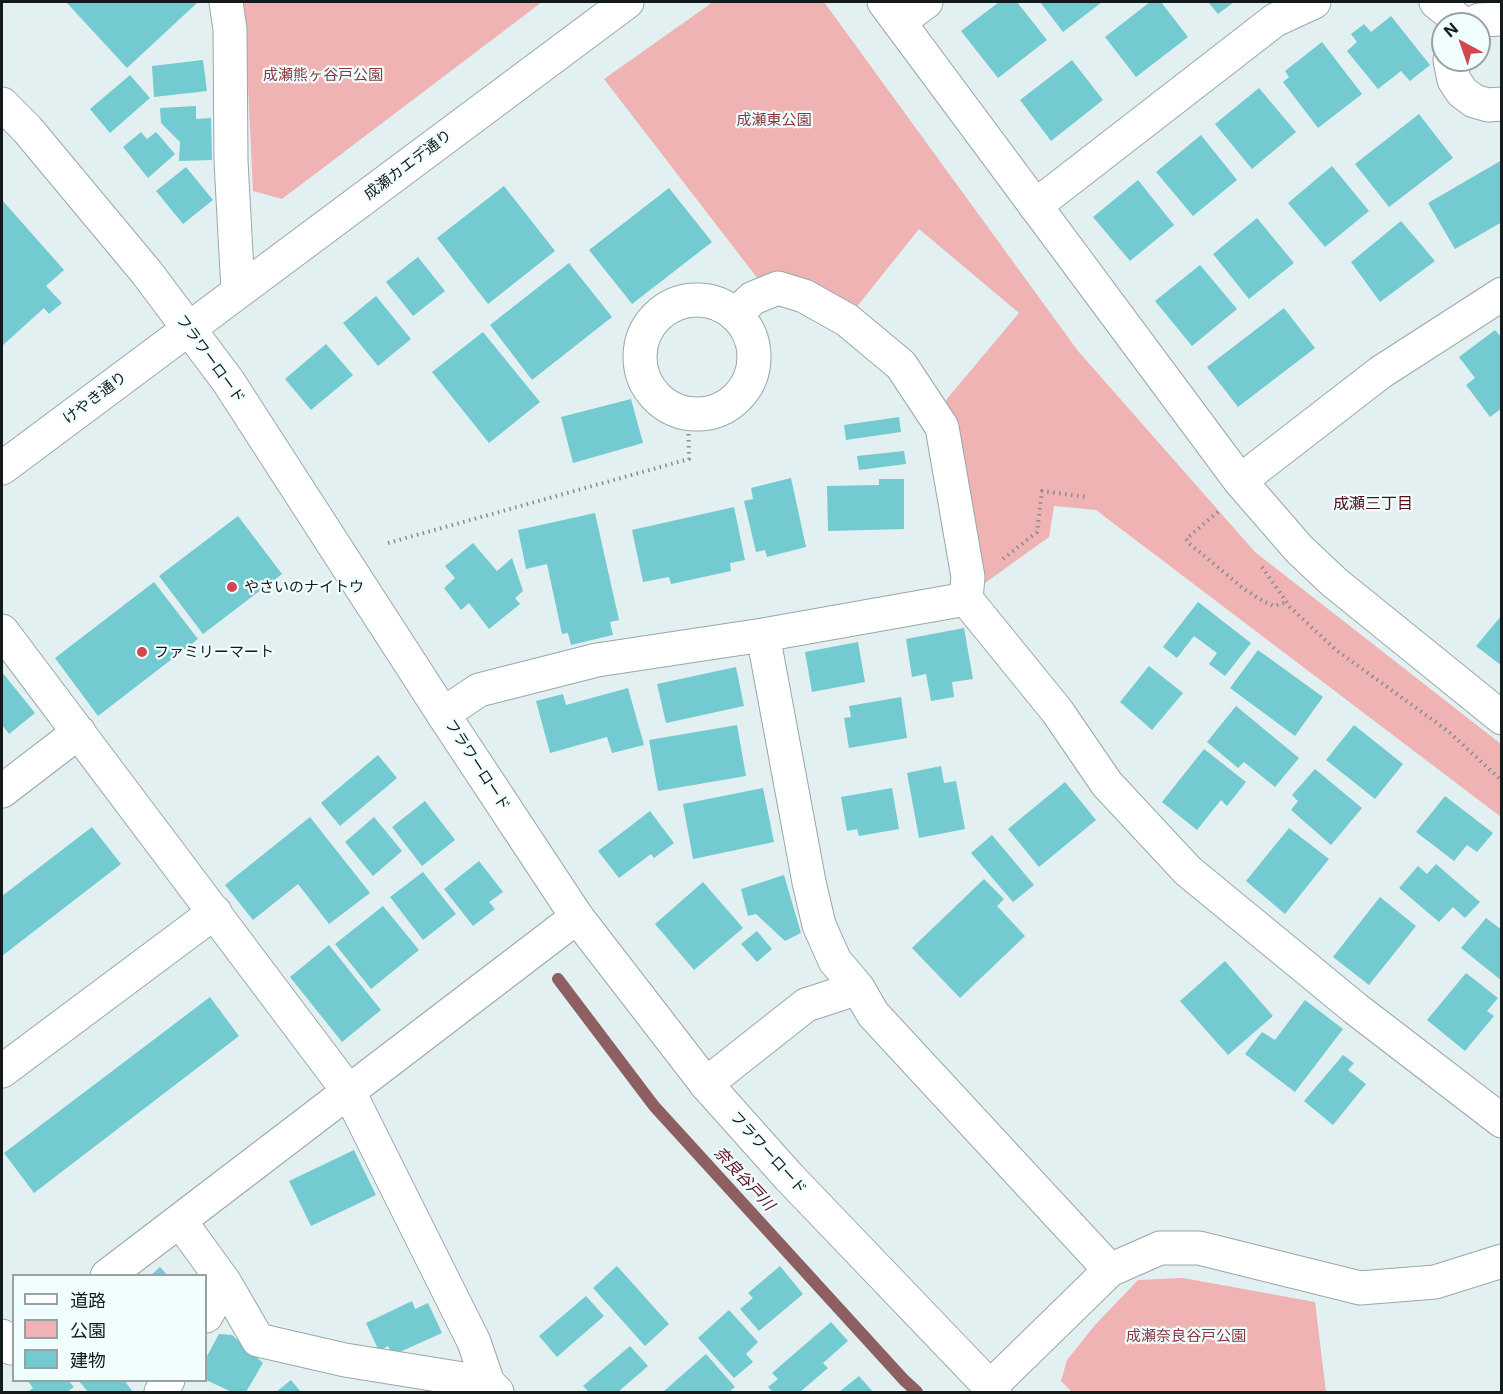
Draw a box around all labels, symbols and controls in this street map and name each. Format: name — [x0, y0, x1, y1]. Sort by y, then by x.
north arrow — [1431, 12, 1491, 72]
text: N — [1440, 18, 1462, 41]
park label: 成瀬熊ヶ谷戸公園 — [263, 66, 383, 84]
park label: 成瀬東公園 — [737, 111, 811, 129]
street label: 成瀬カエデ通り — [361, 126, 455, 204]
street label: フラワーロード — [172, 311, 248, 407]
street label: けやき通り — [60, 368, 130, 428]
district label: 成瀬三丁目 — [1333, 494, 1413, 514]
place label: やさいのナイトウ — [244, 578, 364, 596]
marker: やさいのナイトウ — [225, 580, 239, 594]
place label: ファミリーマート — [154, 643, 274, 661]
marker: ファミリーマート — [135, 645, 149, 659]
street label: フラワーロード — [441, 716, 513, 814]
street label: フラワーロード — [726, 1108, 810, 1198]
water label: 奈良谷戸川 — [710, 1143, 778, 1215]
legend — [12, 1274, 207, 1382]
text: 道路 — [70, 1290, 106, 1311]
text: 公園 — [70, 1320, 106, 1341]
park label: 成瀬奈良谷戸公園 — [1126, 1327, 1246, 1345]
text: 建物 — [70, 1350, 106, 1371]

